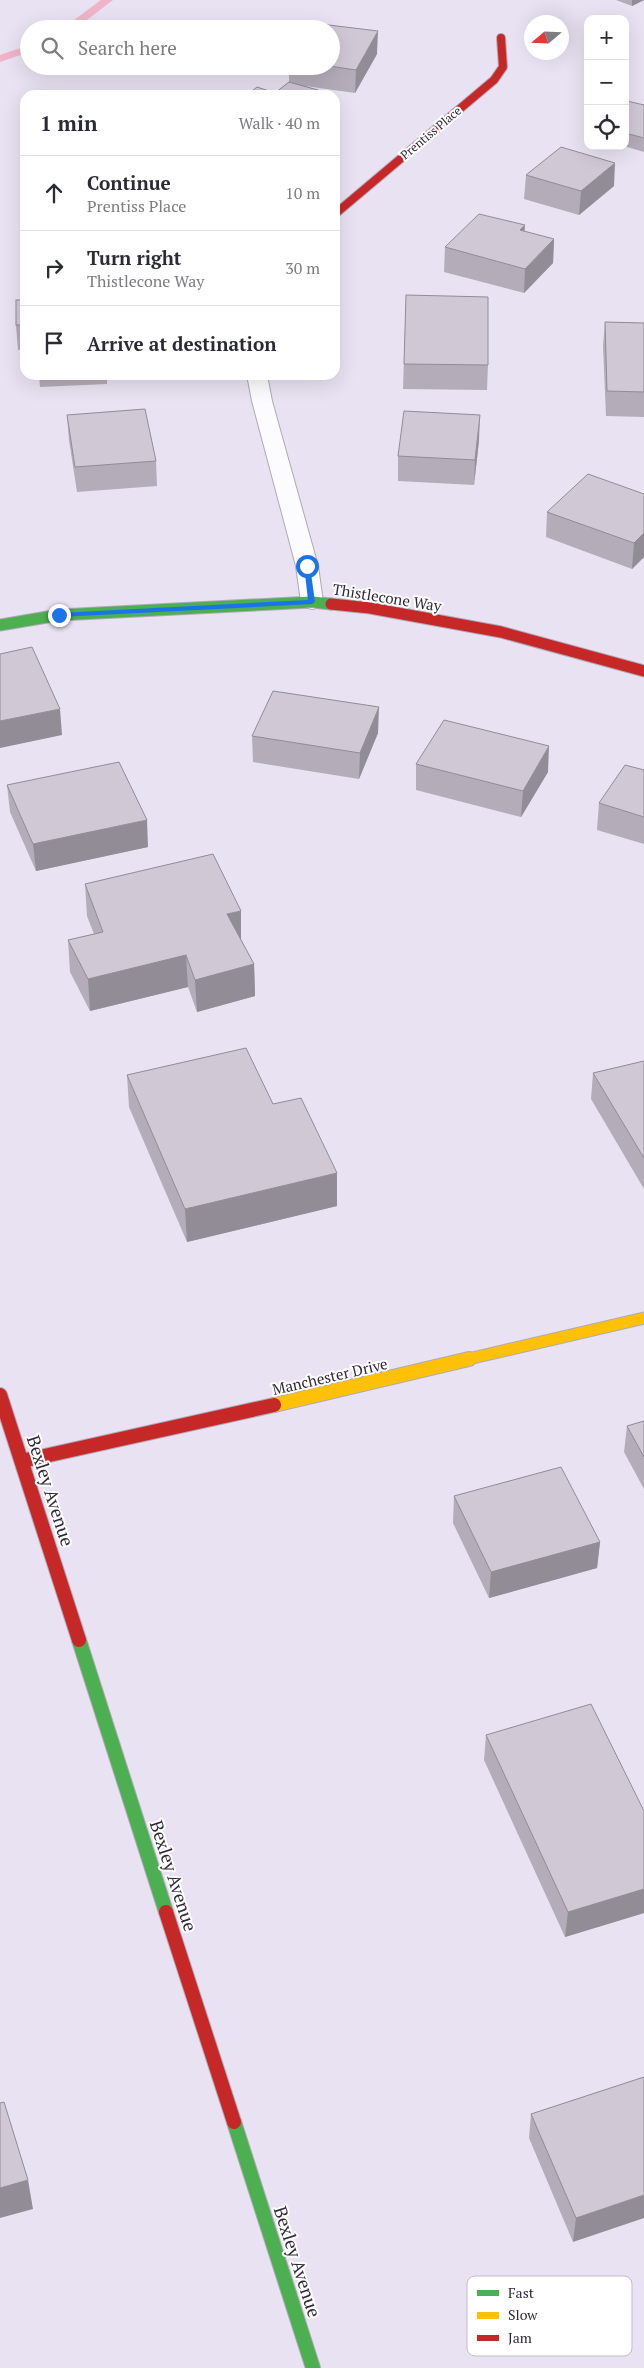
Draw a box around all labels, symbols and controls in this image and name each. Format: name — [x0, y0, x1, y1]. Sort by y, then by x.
north arrow — [524, 15, 569, 60]
map controls — [584, 15, 629, 150]
button: + — [584, 15, 629, 60]
search box — [20, 20, 340, 75]
icon: search — [38, 34, 66, 62]
text: Search here — [78, 35, 177, 60]
button: − — [584, 60, 629, 105]
street label: Prentiss Place — [397, 103, 464, 162]
button: locate — [584, 105, 629, 150]
text: 1 min — [40, 109, 97, 137]
text: Walk · 40 m — [239, 112, 320, 134]
text: Continue — [87, 170, 171, 195]
icon: ahead — [40, 179, 68, 207]
text: 10 m — [285, 182, 320, 204]
text: Prentiss Place — [87, 195, 186, 217]
text: Turn right — [87, 245, 181, 270]
icon: right — [40, 254, 68, 282]
text: 30 m — [285, 257, 320, 279]
text: Thistlecone Way — [87, 270, 204, 292]
icon: arrive — [40, 329, 68, 357]
text: Arrive at destination — [87, 331, 276, 356]
route start — [296, 555, 319, 578]
street label: Thistlecone Way — [331, 579, 443, 616]
route end — [48, 604, 71, 627]
street label: Manchester Drive — [270, 1353, 389, 1399]
street label: Bexley Avenue — [22, 1432, 80, 1549]
street label: Bexley Avenue — [145, 1817, 203, 1934]
street label: Bexley Avenue — [269, 2203, 327, 2320]
legend — [467, 2276, 632, 2356]
text: Fast — [508, 2283, 535, 2302]
text: Slow — [508, 2305, 538, 2324]
text: Jam — [508, 2328, 532, 2347]

